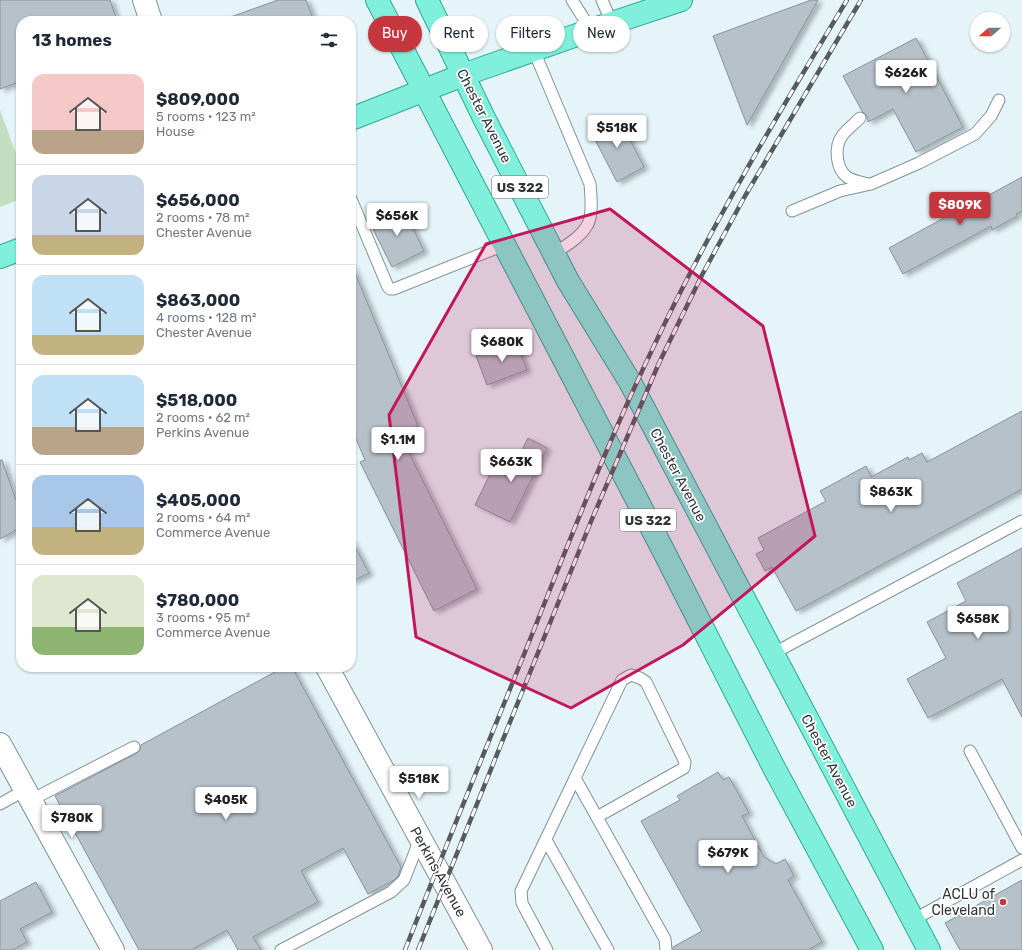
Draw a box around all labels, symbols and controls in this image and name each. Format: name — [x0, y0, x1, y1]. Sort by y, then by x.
north arrow — [970, 12, 1010, 52]
map controls — [970, 12, 1010, 52]
chip: Buy — [368, 16, 422, 52]
chip: Rent — [430, 16, 488, 52]
chip: Filters — [496, 16, 565, 52]
chip: New — [573, 16, 630, 52]
icon: filters — [318, 29, 340, 51]
text: 13 homes — [32, 30, 112, 50]
pin: $626K — [878, 60, 934, 94]
text: $626K — [885, 65, 927, 80]
street label: Chester Avenue — [453, 66, 515, 166]
text: $809,000 — [156, 89, 240, 109]
icon: home — [64, 90, 112, 138]
text: 5 rooms · 123 m² — [156, 109, 256, 124]
pin: $518K — [589, 115, 645, 149]
text: $518K — [597, 120, 637, 135]
text: House — [156, 124, 194, 139]
road number: US 322 — [492, 176, 548, 198]
text: $656,000 — [156, 190, 240, 210]
icon: home — [64, 191, 112, 239]
pin: $809K — [932, 192, 988, 226]
text: $809K — [938, 197, 982, 212]
pin: $656K — [369, 203, 425, 237]
text: $656K — [376, 208, 418, 223]
text: 2 rooms · 78 m² — [156, 210, 250, 225]
text: Chester Avenue — [156, 225, 252, 240]
text: $863,000 — [156, 290, 240, 310]
icon: home — [64, 291, 112, 339]
text: 4 rooms · 128 m² — [156, 310, 256, 325]
text: Chester Avenue — [156, 325, 252, 340]
pin: $680K — [474, 329, 530, 363]
text: $680K — [480, 334, 524, 349]
text: $518,000 — [156, 390, 237, 410]
icon: home — [64, 391, 112, 439]
text: 2 rooms · 62 m² — [156, 410, 250, 425]
text: Perkins Avenue — [156, 425, 249, 440]
street label: Chester Avenue — [646, 425, 710, 525]
pin: $1.1M — [370, 427, 426, 461]
text: $1.1M — [380, 432, 416, 447]
pin: $663K — [483, 449, 539, 483]
text: $663K — [490, 454, 532, 469]
pin: $863K — [863, 479, 919, 513]
text: $863K — [869, 484, 913, 499]
text: $405,000 — [156, 490, 241, 510]
icon: home — [64, 491, 112, 539]
road number: US 322 — [620, 509, 676, 531]
text: 2 rooms · 64 m² — [156, 510, 251, 525]
text: Commerce Avenue — [156, 525, 270, 540]
text: $780,000 — [156, 590, 239, 610]
icon: home — [64, 591, 112, 639]
pin: $658K — [950, 606, 1006, 640]
text: 3 rooms · 95 m² — [156, 610, 250, 625]
text: $658K — [957, 611, 999, 626]
text: Commerce Avenue — [156, 625, 270, 640]
street label: Chester Avenue — [797, 711, 861, 811]
pin: $518K — [391, 766, 447, 800]
text: $518K — [399, 771, 439, 786]
pin: $405K — [198, 787, 254, 821]
text: $405K — [204, 792, 248, 807]
pin: $780K — [44, 805, 100, 839]
text: $780K — [51, 810, 93, 825]
street label: Perkins Avenue — [406, 824, 470, 920]
pin: $679K — [700, 840, 756, 874]
text: $679K — [707, 845, 749, 860]
place label: ACLU of Cleveland — [931, 886, 996, 919]
marker: ACLU of Cleveland — [998, 897, 1008, 907]

